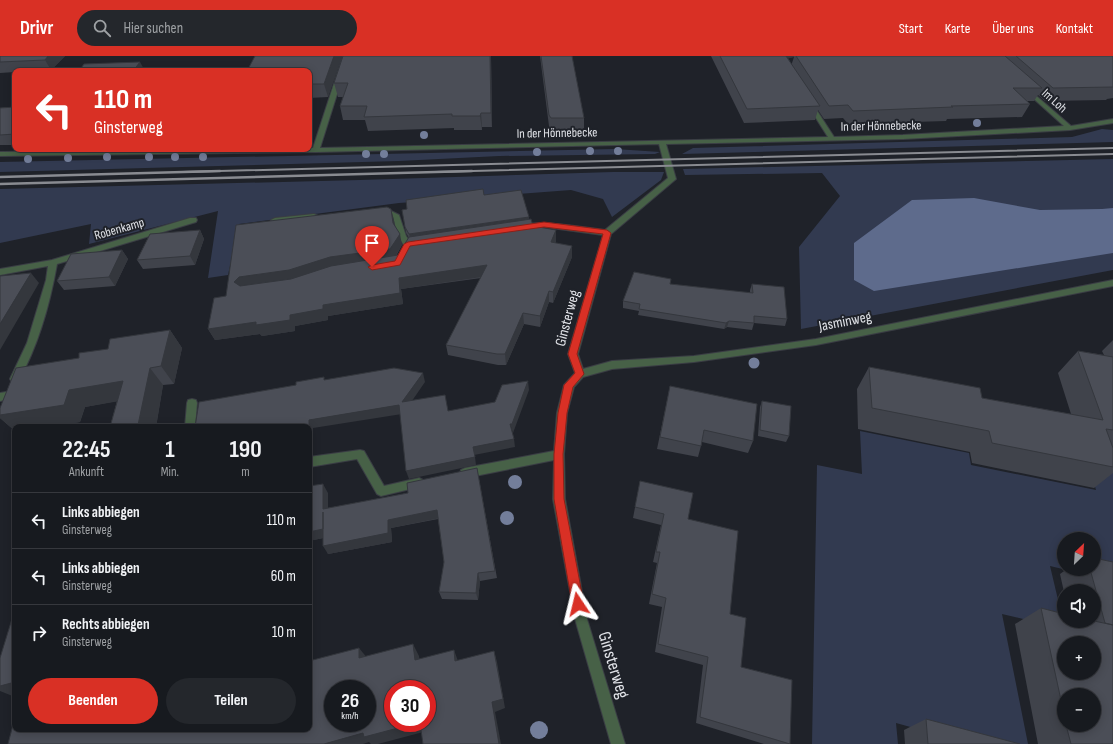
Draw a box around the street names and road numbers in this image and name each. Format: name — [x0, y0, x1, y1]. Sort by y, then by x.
street label: Im Loh — [1038, 85, 1070, 116]
street label: In der Hönnebecke — [840, 117, 922, 135]
street label: In der Hönnebecke — [516, 124, 598, 142]
street label: Robenkamp — [92, 214, 146, 244]
street label: Ginsterweg — [551, 288, 584, 348]
street label: Jasminweg — [816, 307, 873, 336]
street label: Ginsterweg — [593, 629, 634, 701]

